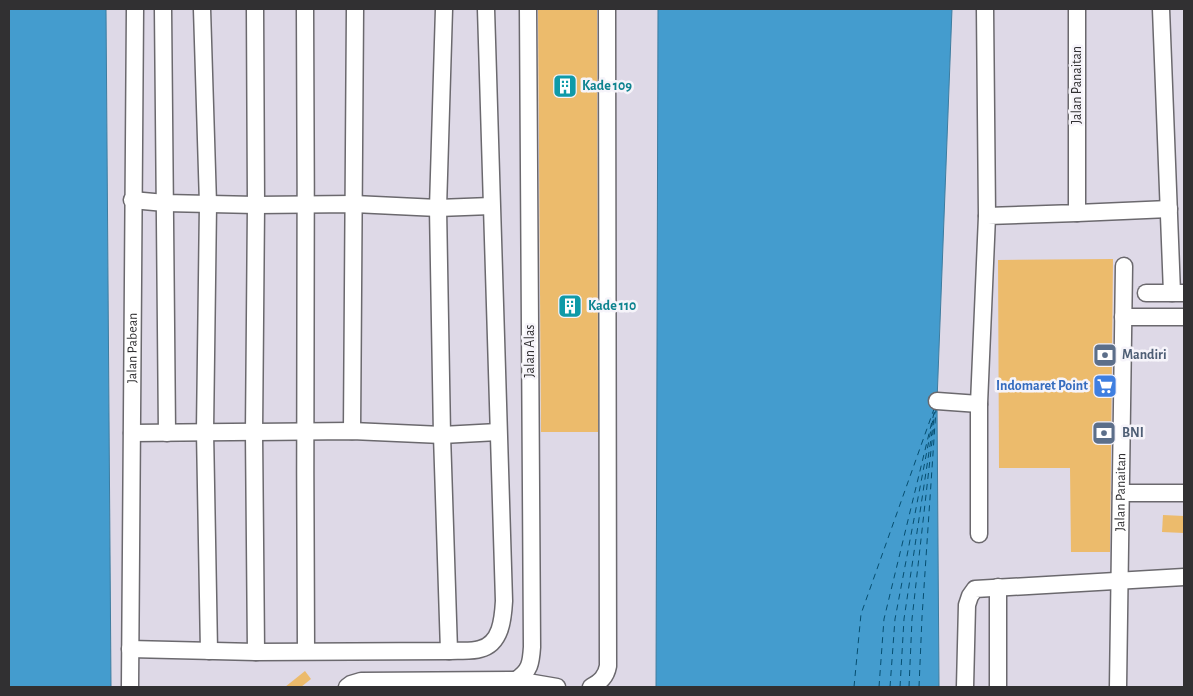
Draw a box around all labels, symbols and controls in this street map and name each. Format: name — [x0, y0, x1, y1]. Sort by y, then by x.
street label: Jalan Panaitan — [1070, 46, 1084, 124]
building icon: Kade 109 — [552, 73, 578, 99]
place label: Kade 109 — [582, 79, 632, 93]
building icon: Kade 110 — [557, 293, 583, 319]
place label: Kade 110 — [588, 299, 636, 313]
street label: Jalan Pabean — [125, 313, 140, 383]
street label: Jalan Alas — [523, 324, 537, 378]
bank icon: Mandiri — [1092, 342, 1118, 368]
place label: Mandiri — [1122, 348, 1167, 362]
supermarket icon: Indomaret Point — [1092, 373, 1118, 399]
place label: Indomaret Point — [996, 379, 1088, 393]
bank icon: BNI — [1091, 420, 1117, 446]
place label: BNI — [1122, 426, 1144, 440]
street label: Jalan Panaitan — [1113, 453, 1128, 531]

